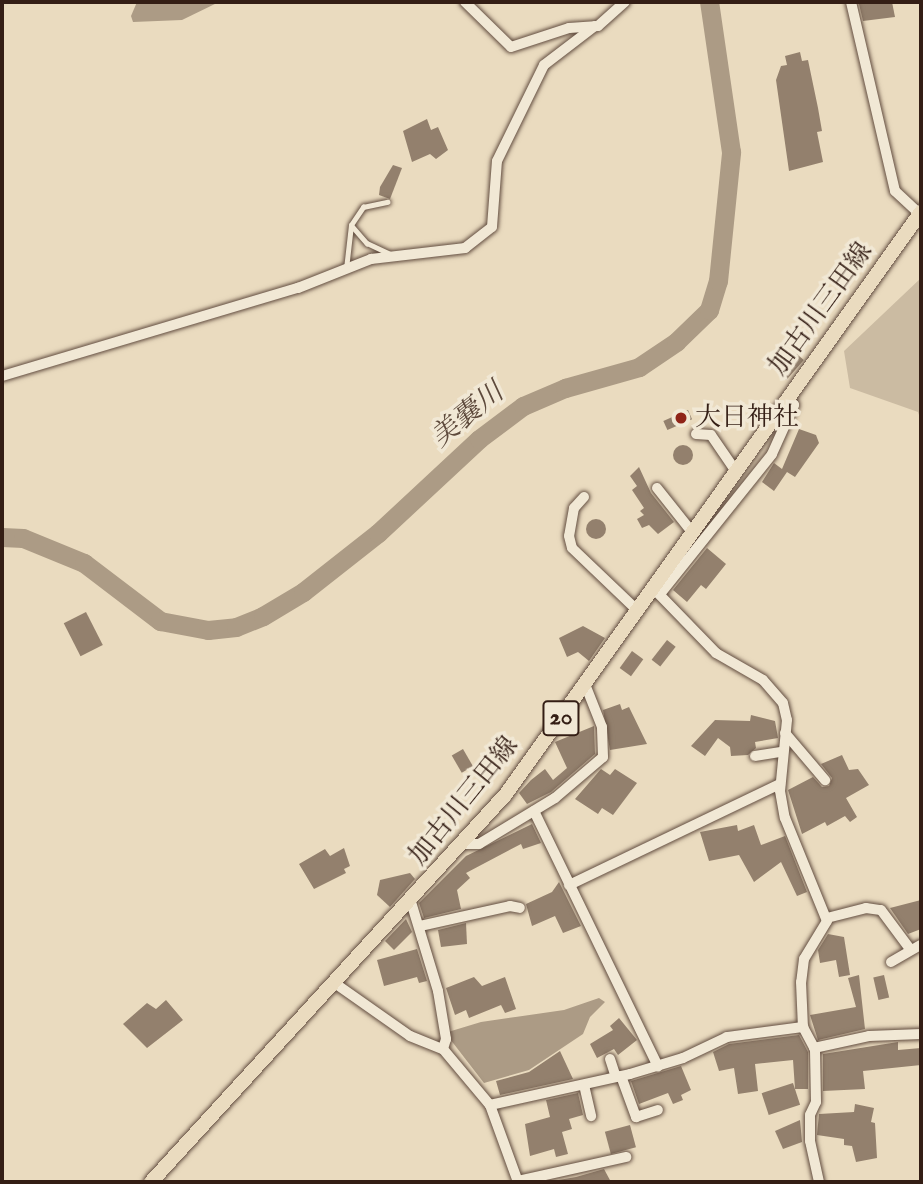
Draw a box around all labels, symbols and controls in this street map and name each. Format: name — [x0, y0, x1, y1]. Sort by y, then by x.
street label: 加古川三田線 — [763, 237, 879, 381]
water label: 美嚢川 — [425, 377, 511, 455]
place label: 大日神社 — [695, 402, 799, 434]
marker: 大日神社 — [673, 410, 689, 426]
road number: 20 — [542, 698, 580, 738]
street label: 加古川三田線 — [403, 731, 525, 871]

